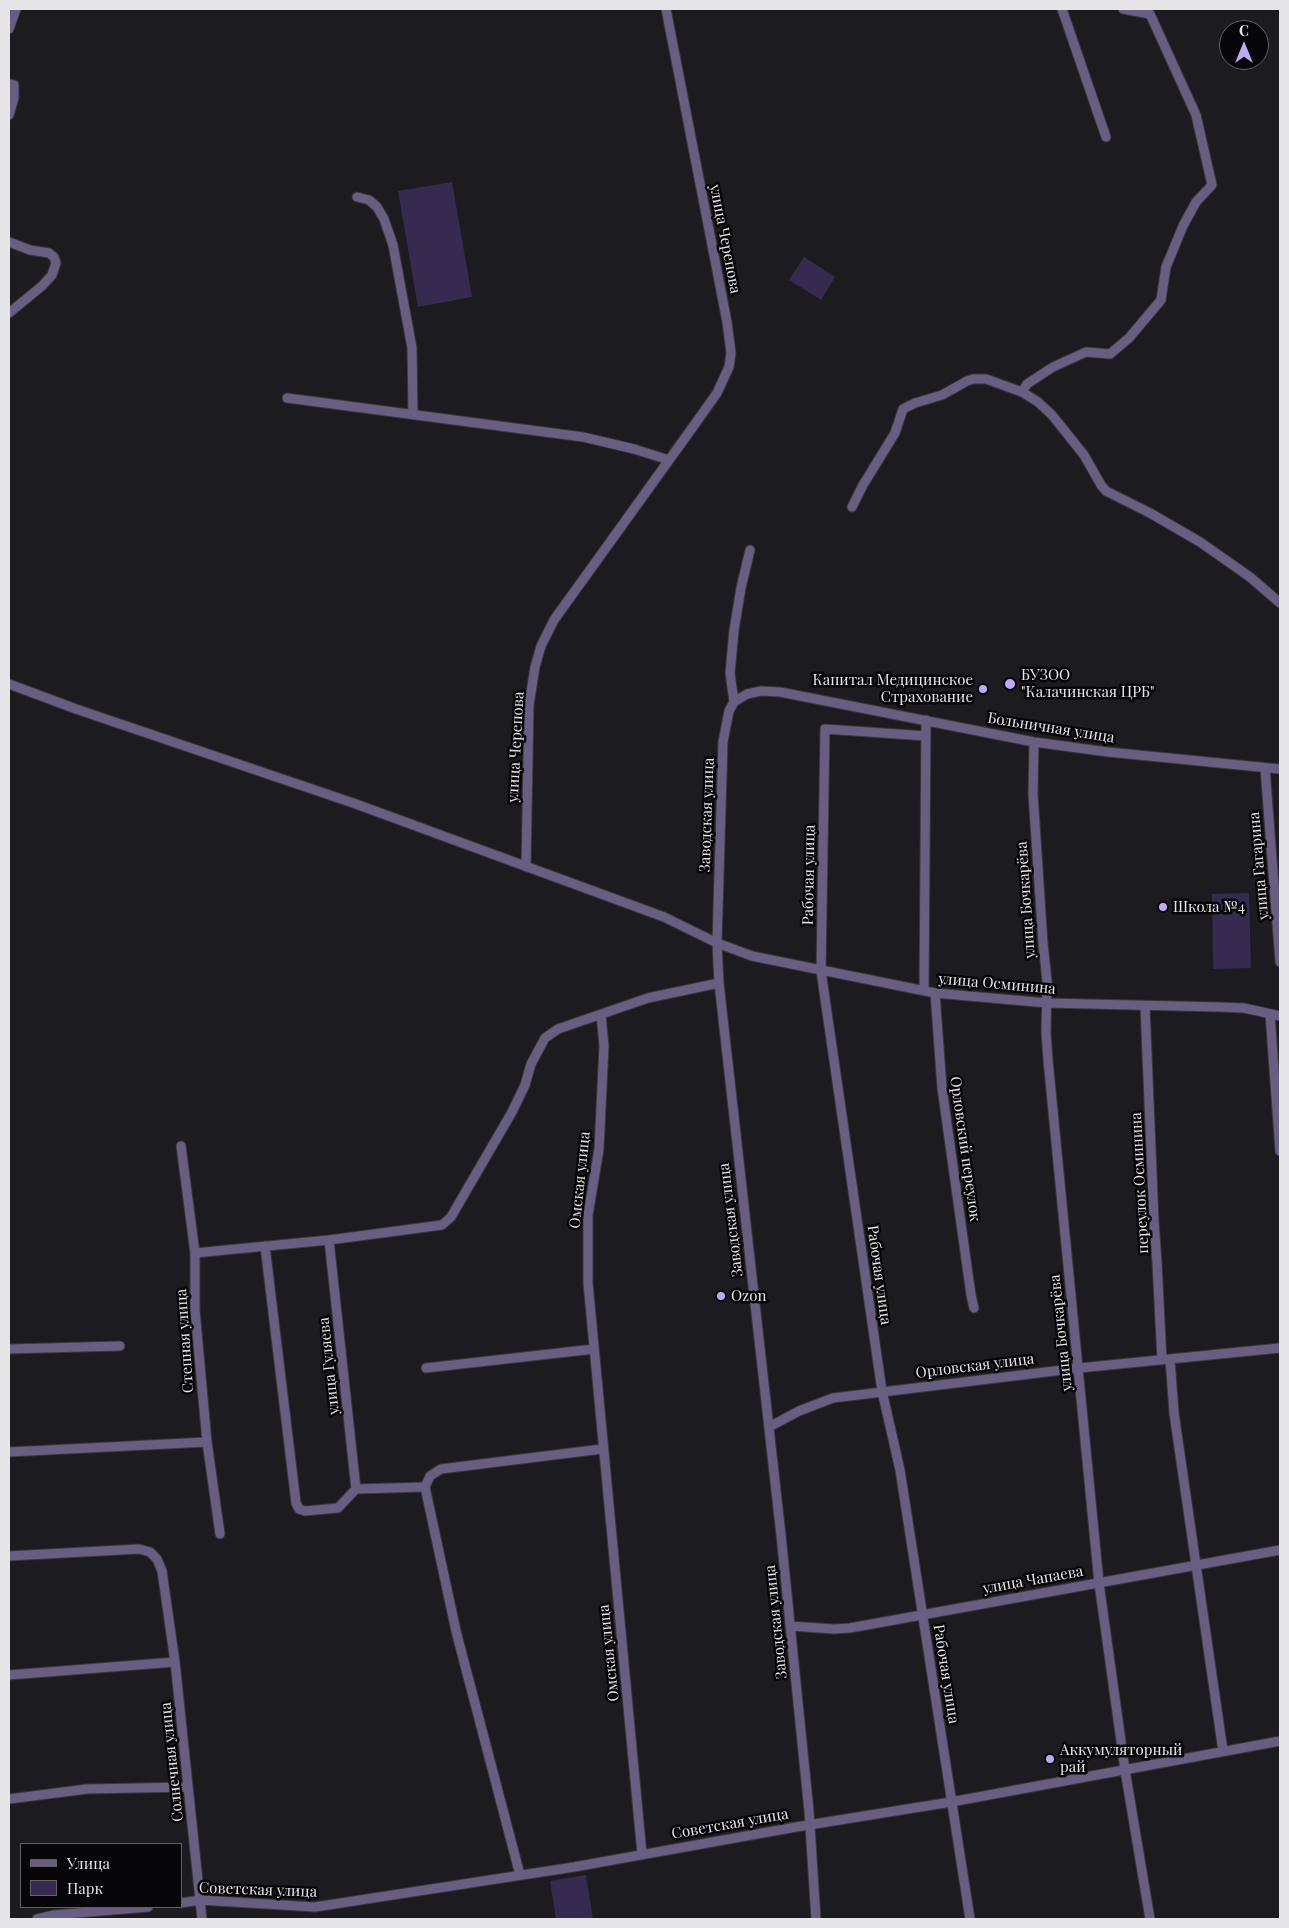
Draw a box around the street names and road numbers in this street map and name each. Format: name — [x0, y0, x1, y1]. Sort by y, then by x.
street label: улица Черепова — [706, 183, 744, 295]
street label: улица Черепова — [504, 691, 528, 803]
street label: Больничная улица — [986, 709, 1116, 747]
street label: Заводская улица — [696, 757, 718, 873]
street label: улица Гагарина — [1245, 811, 1273, 921]
street label: Рабочая улица — [799, 825, 819, 925]
street label: улица Бочкарёва — [1013, 841, 1039, 959]
street label: улица Осминина — [938, 970, 1056, 998]
street label: Орловский переулок — [946, 1075, 984, 1223]
street label: переулок Осминина — [1127, 1112, 1153, 1254]
street label: Омская улица — [566, 1131, 594, 1229]
street label: Заводская улица — [715, 1162, 747, 1278]
street label: Рабочая улица — [863, 1224, 895, 1326]
street label: улица Бочкарёва — [1046, 1274, 1076, 1392]
street label: Степная улица — [172, 1288, 198, 1394]
street label: улица Гуляева — [315, 1316, 343, 1416]
street label: Орловская улица — [915, 1350, 1035, 1382]
street label: улица Чапаева — [981, 1562, 1085, 1598]
street label: Заводская улица — [761, 1564, 791, 1680]
street label: Омская улица — [595, 1604, 623, 1702]
street label: Рабочая улица — [929, 1623, 963, 1725]
street label: Солнечная улица — [157, 1701, 187, 1823]
street label: Советская улица — [670, 1805, 790, 1843]
street label: Советская улица — [199, 1879, 317, 1901]

